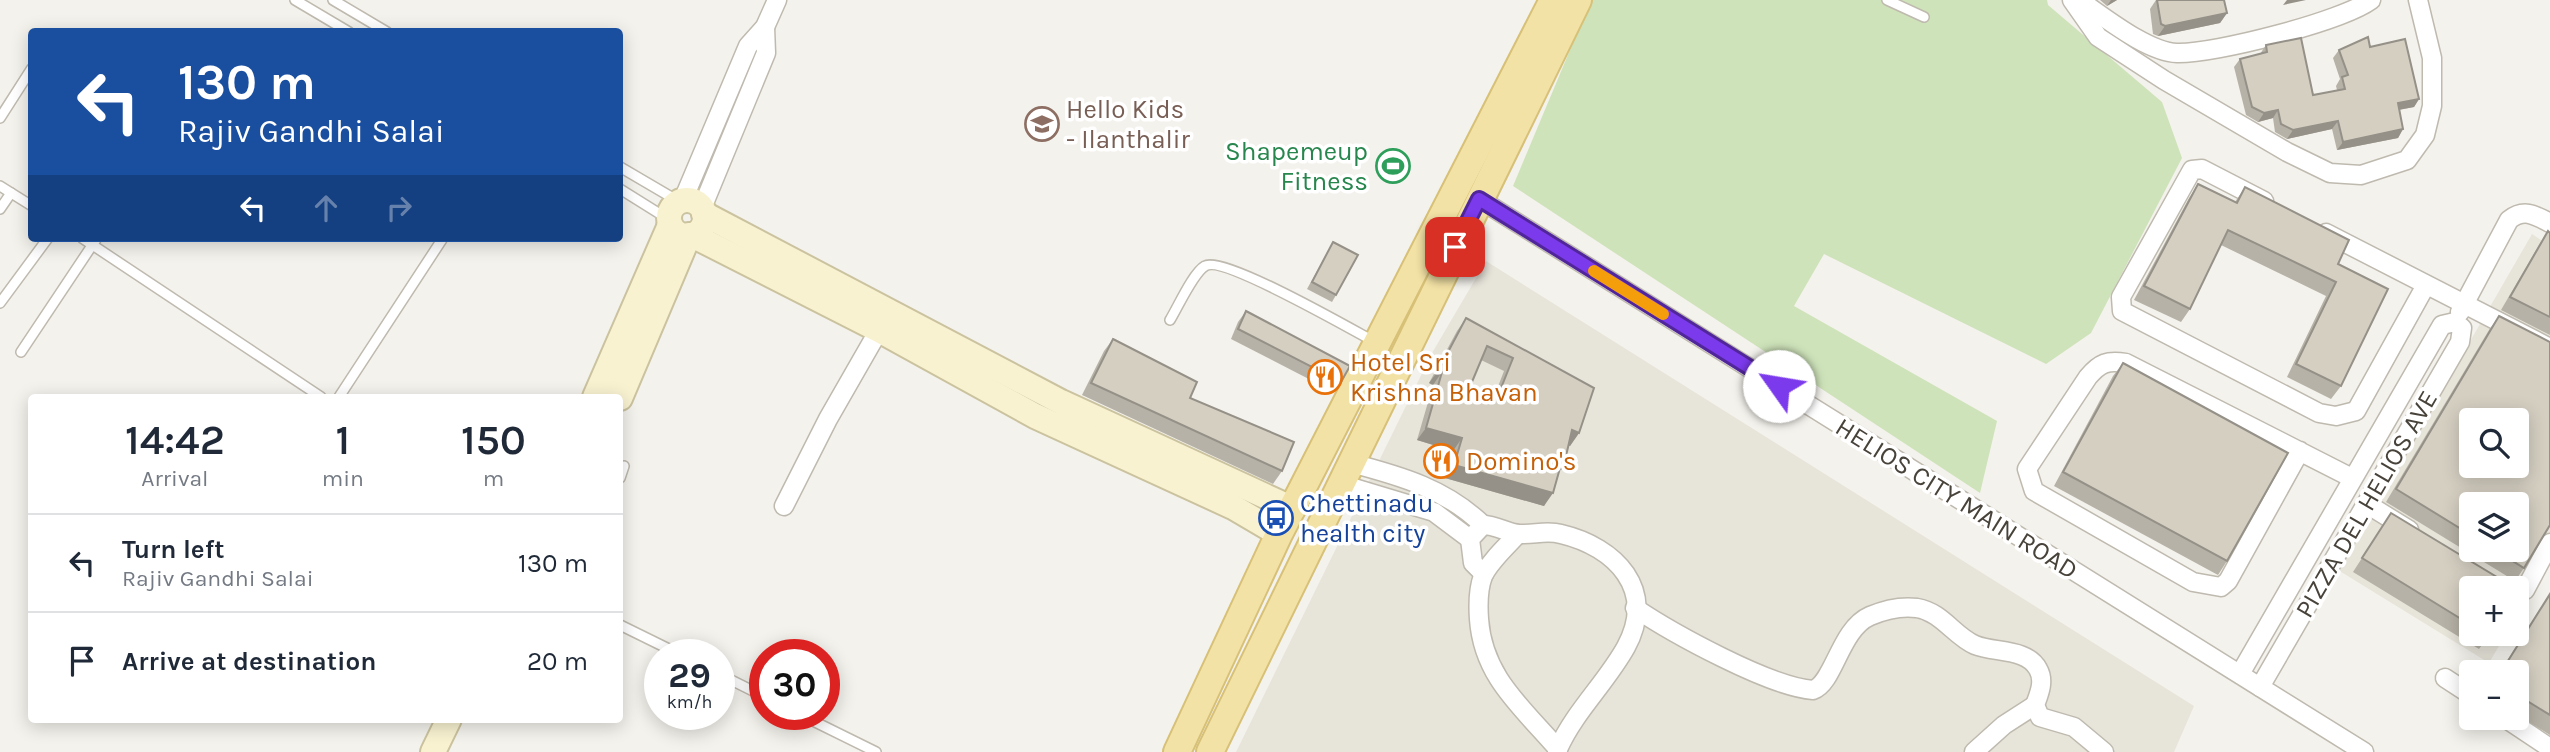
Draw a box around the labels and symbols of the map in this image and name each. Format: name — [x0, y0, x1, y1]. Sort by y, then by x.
place label: Hello Kids - Ilanthalir — [1066, 94, 1191, 155]
school or university icon: Hello Kids - Ilanthalir — [1023, 105, 1061, 143]
place label: Shapemeup Fitness — [1225, 136, 1368, 197]
sports icon: Shapemeup Fitness — [1374, 147, 1412, 185]
pin — [1425, 217, 1485, 277]
place label: Hotel Sri Krishna Bhavan — [1350, 347, 1538, 408]
position arrow — [1742, 349, 1816, 423]
restaurant icon: Hotel Sri Krishna Bhavan — [1306, 358, 1344, 396]
street label: PIZZA DEL HELIOS AVE — [2289, 385, 2444, 623]
street label: HELIOS CITY MAIN ROAD — [1830, 411, 2084, 586]
restaurant icon: Domino's — [1422, 442, 1460, 480]
place label: Domino's — [1466, 446, 1577, 477]
place label: Chettinadu health city — [1300, 488, 1433, 549]
bus stop icon: Chettinadu health city — [1257, 499, 1295, 537]
speed limit sign: 30 — [749, 639, 840, 730]

